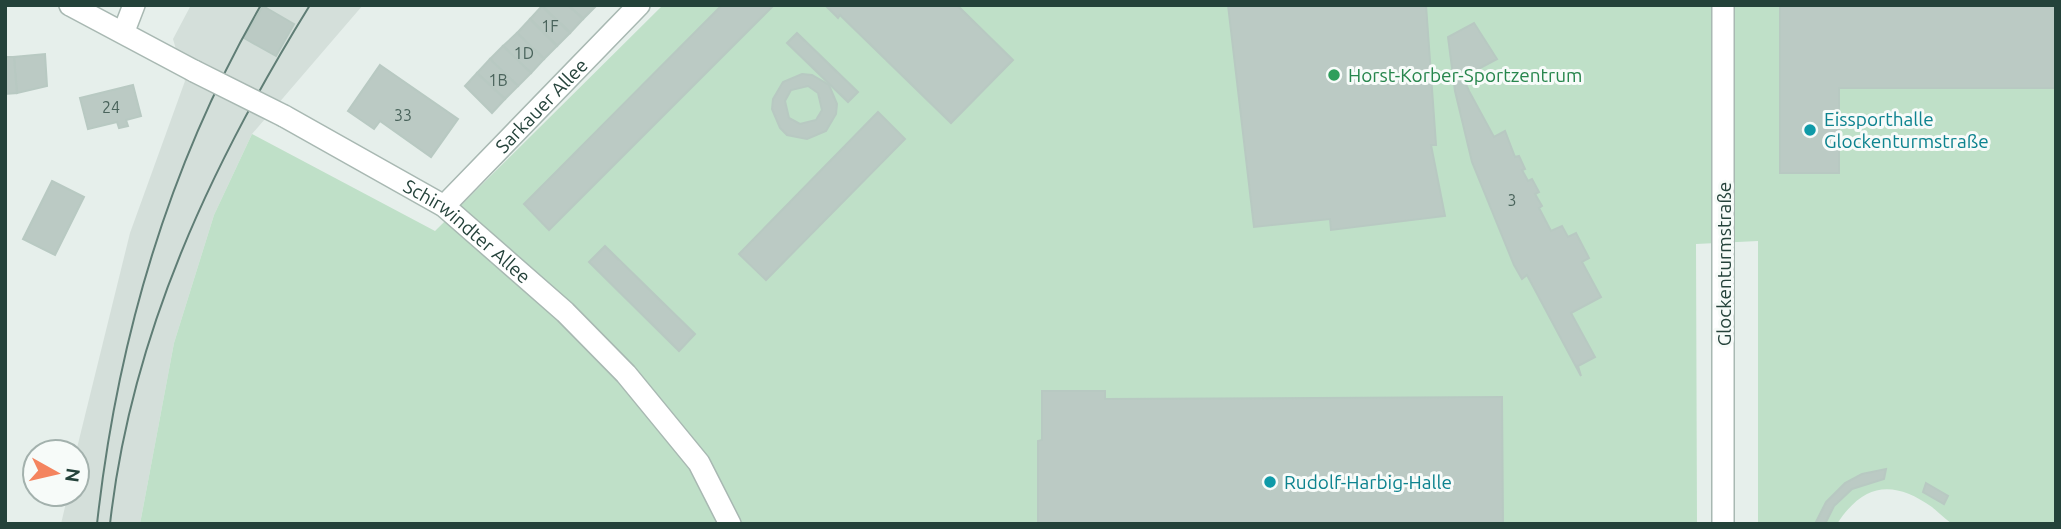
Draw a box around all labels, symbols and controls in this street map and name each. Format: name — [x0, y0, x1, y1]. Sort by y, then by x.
house number: 1F — [541, 17, 559, 35]
house number: 1D — [514, 44, 534, 62]
street label: Sarkauer Allee — [491, 54, 592, 157]
place label: Horst-Korber-Sportzentrum — [1348, 64, 1583, 86]
marker: Horst-Korber-Sportzentrum — [1326, 67, 1342, 83]
house number: 1B — [488, 71, 508, 89]
house number: 24 — [102, 98, 120, 116]
house number: 33 — [394, 106, 412, 124]
place label: Eissporthalle Glockenturmstraße — [1824, 108, 1989, 152]
marker: Eissporthalle Glockenturmstraße — [1802, 122, 1818, 138]
street label: Schirwindter Allee — [400, 175, 535, 288]
street label: Glockenturmstraße — [1713, 182, 1735, 346]
house number: 3 — [1507, 191, 1517, 209]
north arrow — [21, 438, 91, 508]
text: N — [61, 467, 85, 484]
place label: Rudolf-Harbig-Halle — [1284, 471, 1452, 493]
marker: Rudolf-Harbig-Halle — [1262, 474, 1278, 490]

